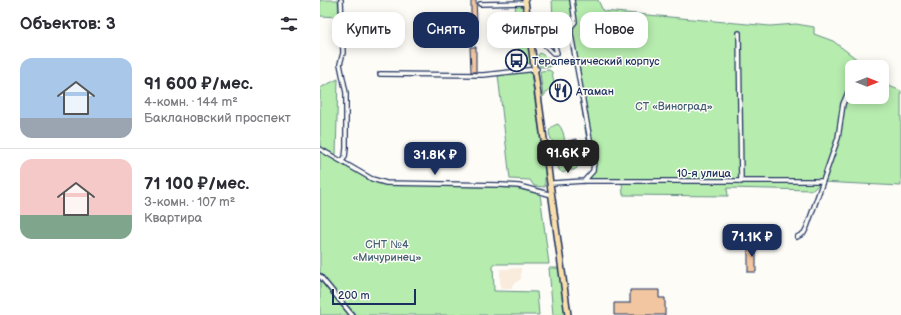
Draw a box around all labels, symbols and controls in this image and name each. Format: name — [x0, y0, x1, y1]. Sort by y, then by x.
chip: Купить — [332, 12, 405, 48]
chip: Снять — [413, 12, 479, 48]
chip: Фильтры — [487, 12, 572, 48]
chip: Новое — [580, 12, 648, 48]
icon: filters — [278, 13, 300, 35]
text: Объектов: 3 — [20, 14, 116, 34]
bus stop icon: Терапевтический корпус — [503, 48, 529, 74]
place label: Терапевтический корпус — [532, 55, 660, 68]
north arrow — [845, 60, 889, 104]
map controls — [845, 60, 889, 104]
icon: home — [52, 74, 100, 122]
text: 91 600 ₽/мес. — [144, 74, 253, 94]
restaurant icon: Атаман — [547, 78, 573, 104]
place label: Атаман — [575, 85, 614, 98]
text: 4-комн. · 144 m² — [144, 94, 238, 110]
park label: СТ «Виноград» — [635, 100, 713, 113]
text: Баклановский проспект — [144, 110, 291, 126]
pin: 91.6K ₽ — [531, 140, 605, 174]
pin: 31.8K ₽ — [398, 142, 472, 176]
text: 91.6K ₽ — [546, 145, 590, 161]
text: 31.8K ₽ — [413, 147, 457, 163]
street label: 10-я улица — [677, 167, 732, 180]
text: 71 100 ₽/мес. — [144, 174, 249, 194]
icon: home — [52, 175, 100, 223]
text: 3-комн. · 107 m² — [144, 194, 235, 210]
text: Квартира — [144, 210, 202, 226]
pin: 71.1K ₽ — [715, 224, 789, 258]
text: 71.1K ₽ — [732, 229, 772, 245]
park label: СНТ №4 «Мичуринец» — [352, 238, 422, 264]
scale bar — [332, 287, 416, 306]
text: 200 m — [338, 289, 370, 302]

